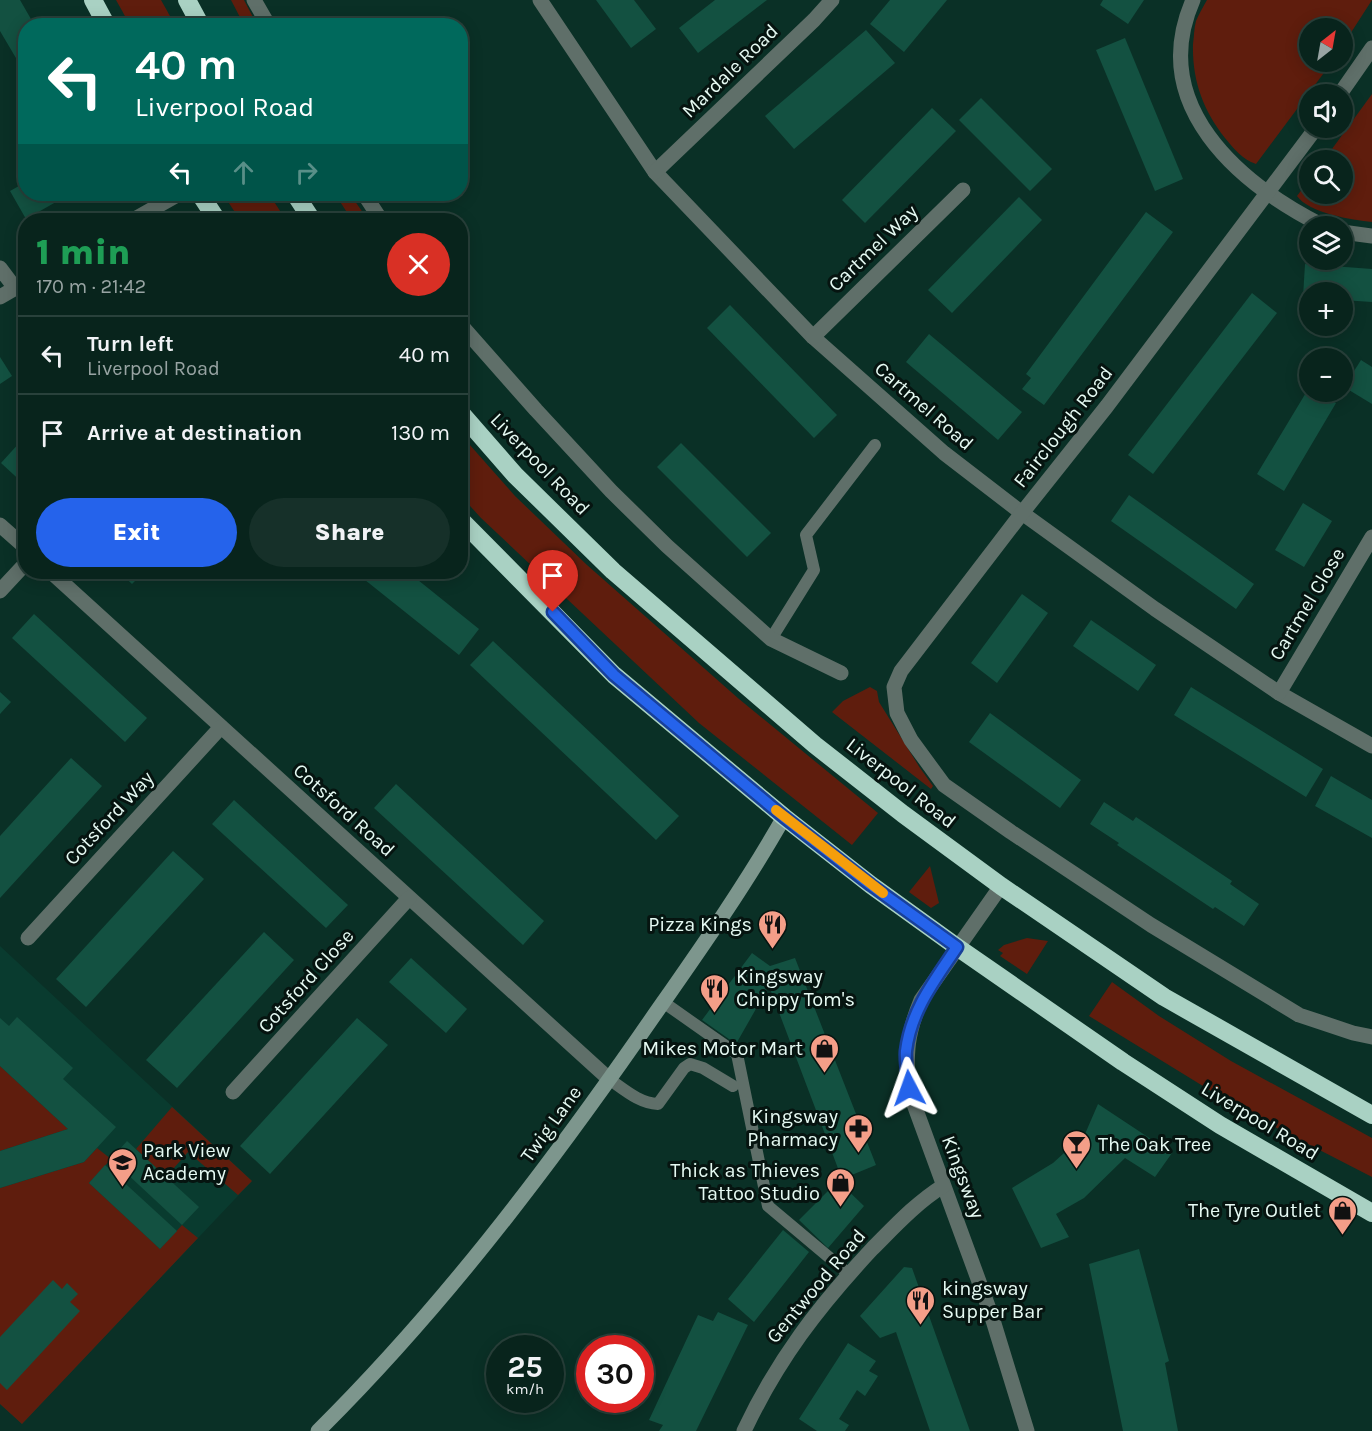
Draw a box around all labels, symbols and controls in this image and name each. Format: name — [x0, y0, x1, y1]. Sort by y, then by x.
north arrow — [1299, 18, 1353, 72]
map controls — [1299, 18, 1353, 402]
street label: Mardale Road — [677, 19, 783, 123]
text: 40 m — [135, 40, 237, 90]
icon: left — [36, 42, 114, 120]
button: sound — [1299, 84, 1353, 138]
text: Liverpool Road — [135, 91, 314, 123]
button: search — [1299, 150, 1353, 204]
icon: left — [164, 156, 197, 189]
icon: ahead — [227, 156, 260, 189]
icon: right — [290, 156, 323, 189]
street label: Cartmel Way — [824, 200, 922, 296]
button: layers — [1299, 216, 1353, 270]
text: 1 min — [36, 231, 130, 273]
button: close — [387, 233, 450, 296]
text: 170 m · 21:42 — [36, 275, 146, 298]
button: + — [1299, 282, 1353, 336]
text: Turn left — [87, 331, 174, 357]
icon: left — [36, 339, 69, 372]
text: 40 m — [399, 342, 450, 368]
button: − — [1299, 348, 1353, 402]
text: Liverpool Road — [87, 357, 220, 380]
street label: Cartmel Road — [870, 357, 978, 455]
street label: Fairclough Road — [1009, 362, 1117, 492]
street label: Liverpool Road — [486, 408, 594, 520]
icon: arrive — [36, 417, 69, 450]
text: Arrive at destination — [87, 420, 302, 446]
text: 130 m — [391, 420, 450, 446]
button: Exit — [36, 498, 237, 567]
button: Share — [249, 498, 450, 567]
street label: Cartmel Close — [1264, 544, 1350, 664]
pin — [527, 550, 578, 612]
icon: arrive — [536, 559, 569, 592]
street label: Liverpool Road — [842, 733, 960, 833]
street label: Cotsford Road — [289, 759, 399, 861]
street label: Cotsford Way — [60, 766, 158, 870]
restaurant icon: Pizza Kings — [757, 908, 789, 950]
place label: Pizza Kings — [648, 913, 752, 936]
street label: Cotsford Close — [253, 924, 359, 1038]
place label: Kingsway Chippy Tom's — [736, 965, 855, 1011]
restaurant icon: Kingsway Chippy Tom's — [699, 972, 731, 1014]
shop icon: Mikes Motor Mart — [808, 1032, 840, 1074]
place label: Mikes Motor Mart — [642, 1037, 803, 1060]
position arrow — [877, 1056, 941, 1120]
street label: Liverpool Road — [1197, 1077, 1323, 1165]
street label: Twig Lane — [516, 1081, 586, 1167]
place label: Kingsway Pharmacy — [747, 1105, 838, 1151]
pharmacy icon: Kingsway Pharmacy — [843, 1112, 875, 1154]
bar icon: The Oak Tree — [1061, 1128, 1093, 1170]
street label: Kingsway — [937, 1132, 989, 1222]
place label: The Oak Tree — [1098, 1133, 1211, 1156]
place label: Park View Academy — [143, 1139, 231, 1185]
school or university icon: Park View Academy — [106, 1146, 138, 1188]
place label: Thick as Thieves Tattoo Studio — [670, 1159, 820, 1205]
shop icon: Thick as Thieves Tattoo Studio — [825, 1166, 857, 1208]
shop icon: The Tyre Outlet — [1326, 1194, 1358, 1236]
place label: The Tyre Outlet — [1188, 1199, 1321, 1222]
street label: Gentwood Road — [762, 1224, 870, 1348]
place label: kingsway Supper Bar — [942, 1277, 1043, 1323]
restaurant icon: kingsway Supper Bar — [905, 1284, 937, 1326]
speed limit sign: 30 — [576, 1335, 654, 1413]
text: 25 — [507, 1349, 543, 1385]
text: km/h — [506, 1380, 544, 1398]

